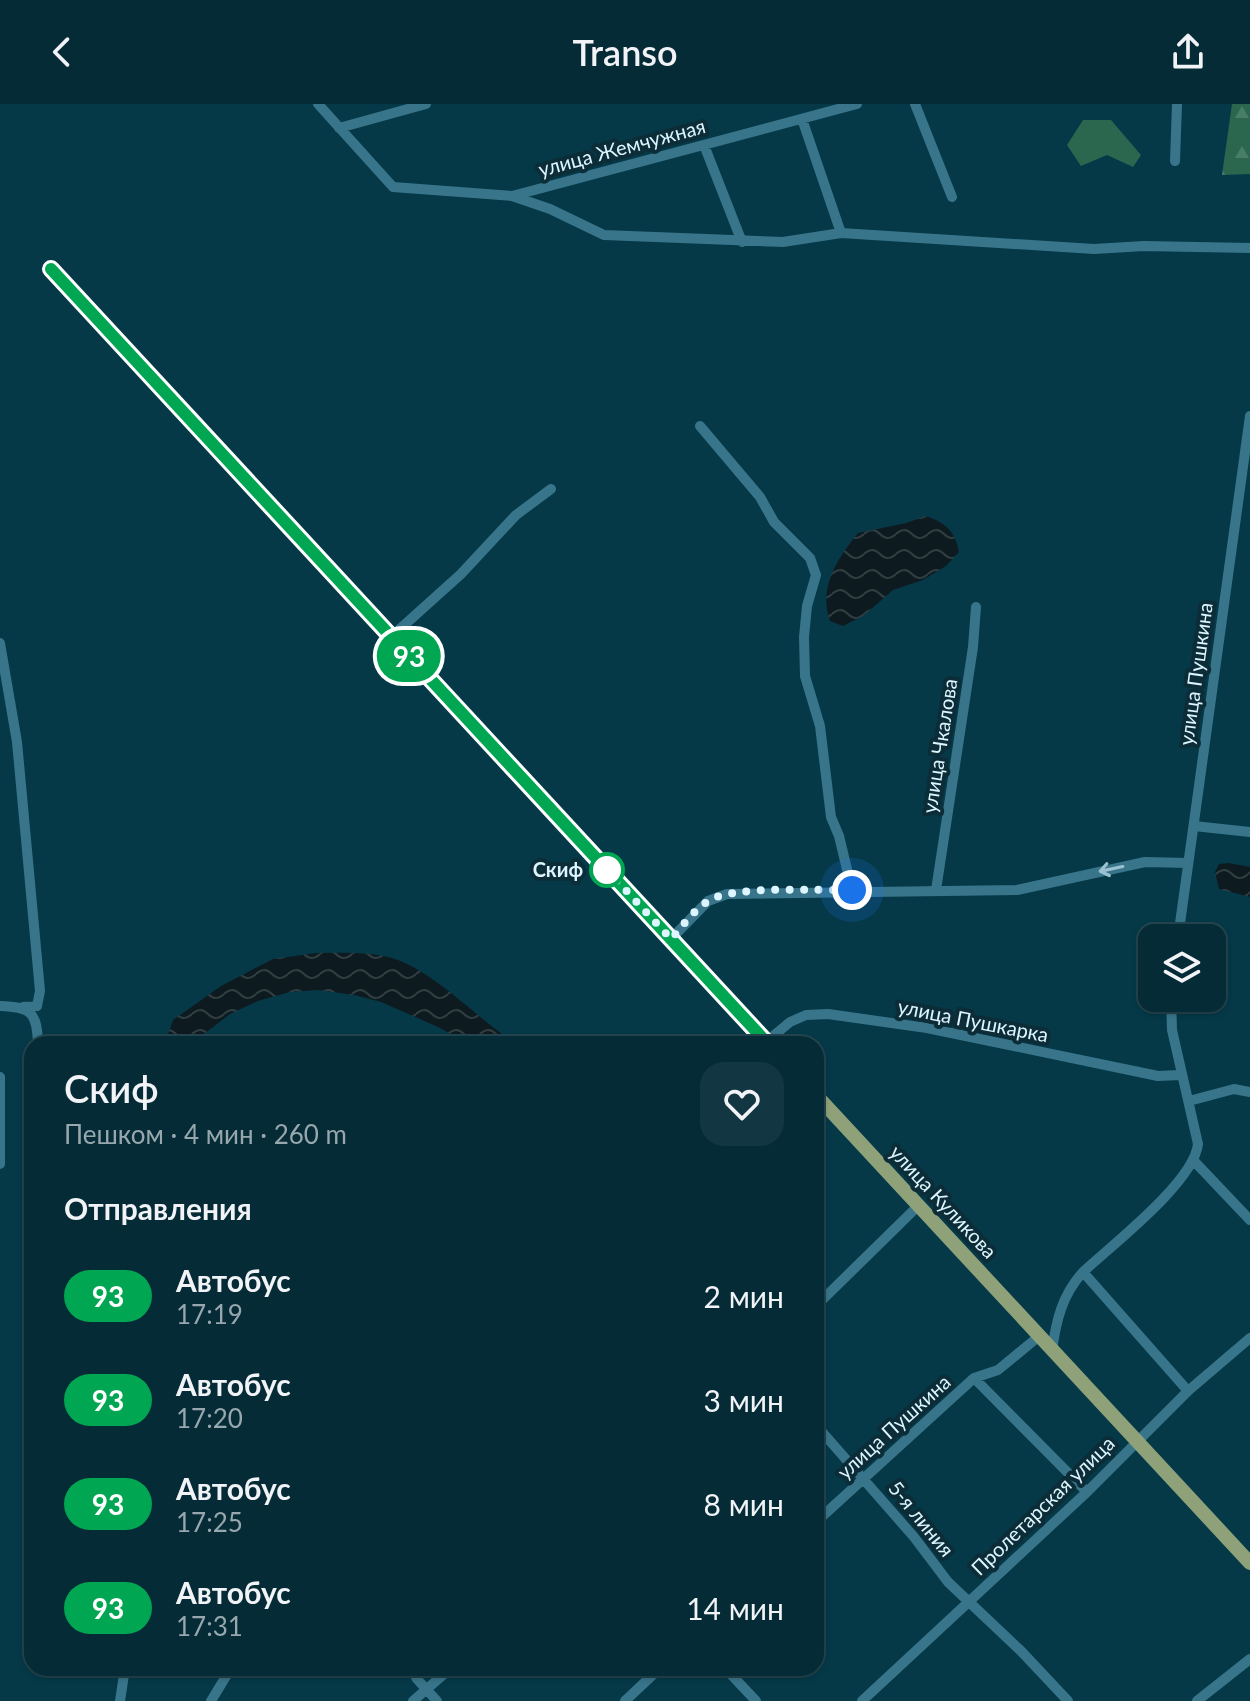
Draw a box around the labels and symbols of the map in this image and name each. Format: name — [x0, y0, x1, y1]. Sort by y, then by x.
street label: улица Жемчужная — [536, 113, 708, 181]
street label: улица Пушкина — [1173, 601, 1217, 747]
line badge: 93 — [373, 630, 445, 682]
street label: улица Чкалова — [917, 677, 962, 815]
marker: Скиф — [590, 853, 624, 887]
place label: Скиф — [533, 857, 583, 881]
one-way arrow — [1099, 862, 1125, 877]
your location — [832, 870, 872, 910]
street label: улица Пушкарка — [896, 994, 1050, 1046]
street label: улица Куликова — [885, 1140, 1002, 1263]
street label: улица Пушкина — [832, 1369, 955, 1483]
street label: Пролетарская улица — [966, 1431, 1119, 1580]
street label: 5-я линия — [884, 1476, 959, 1561]

